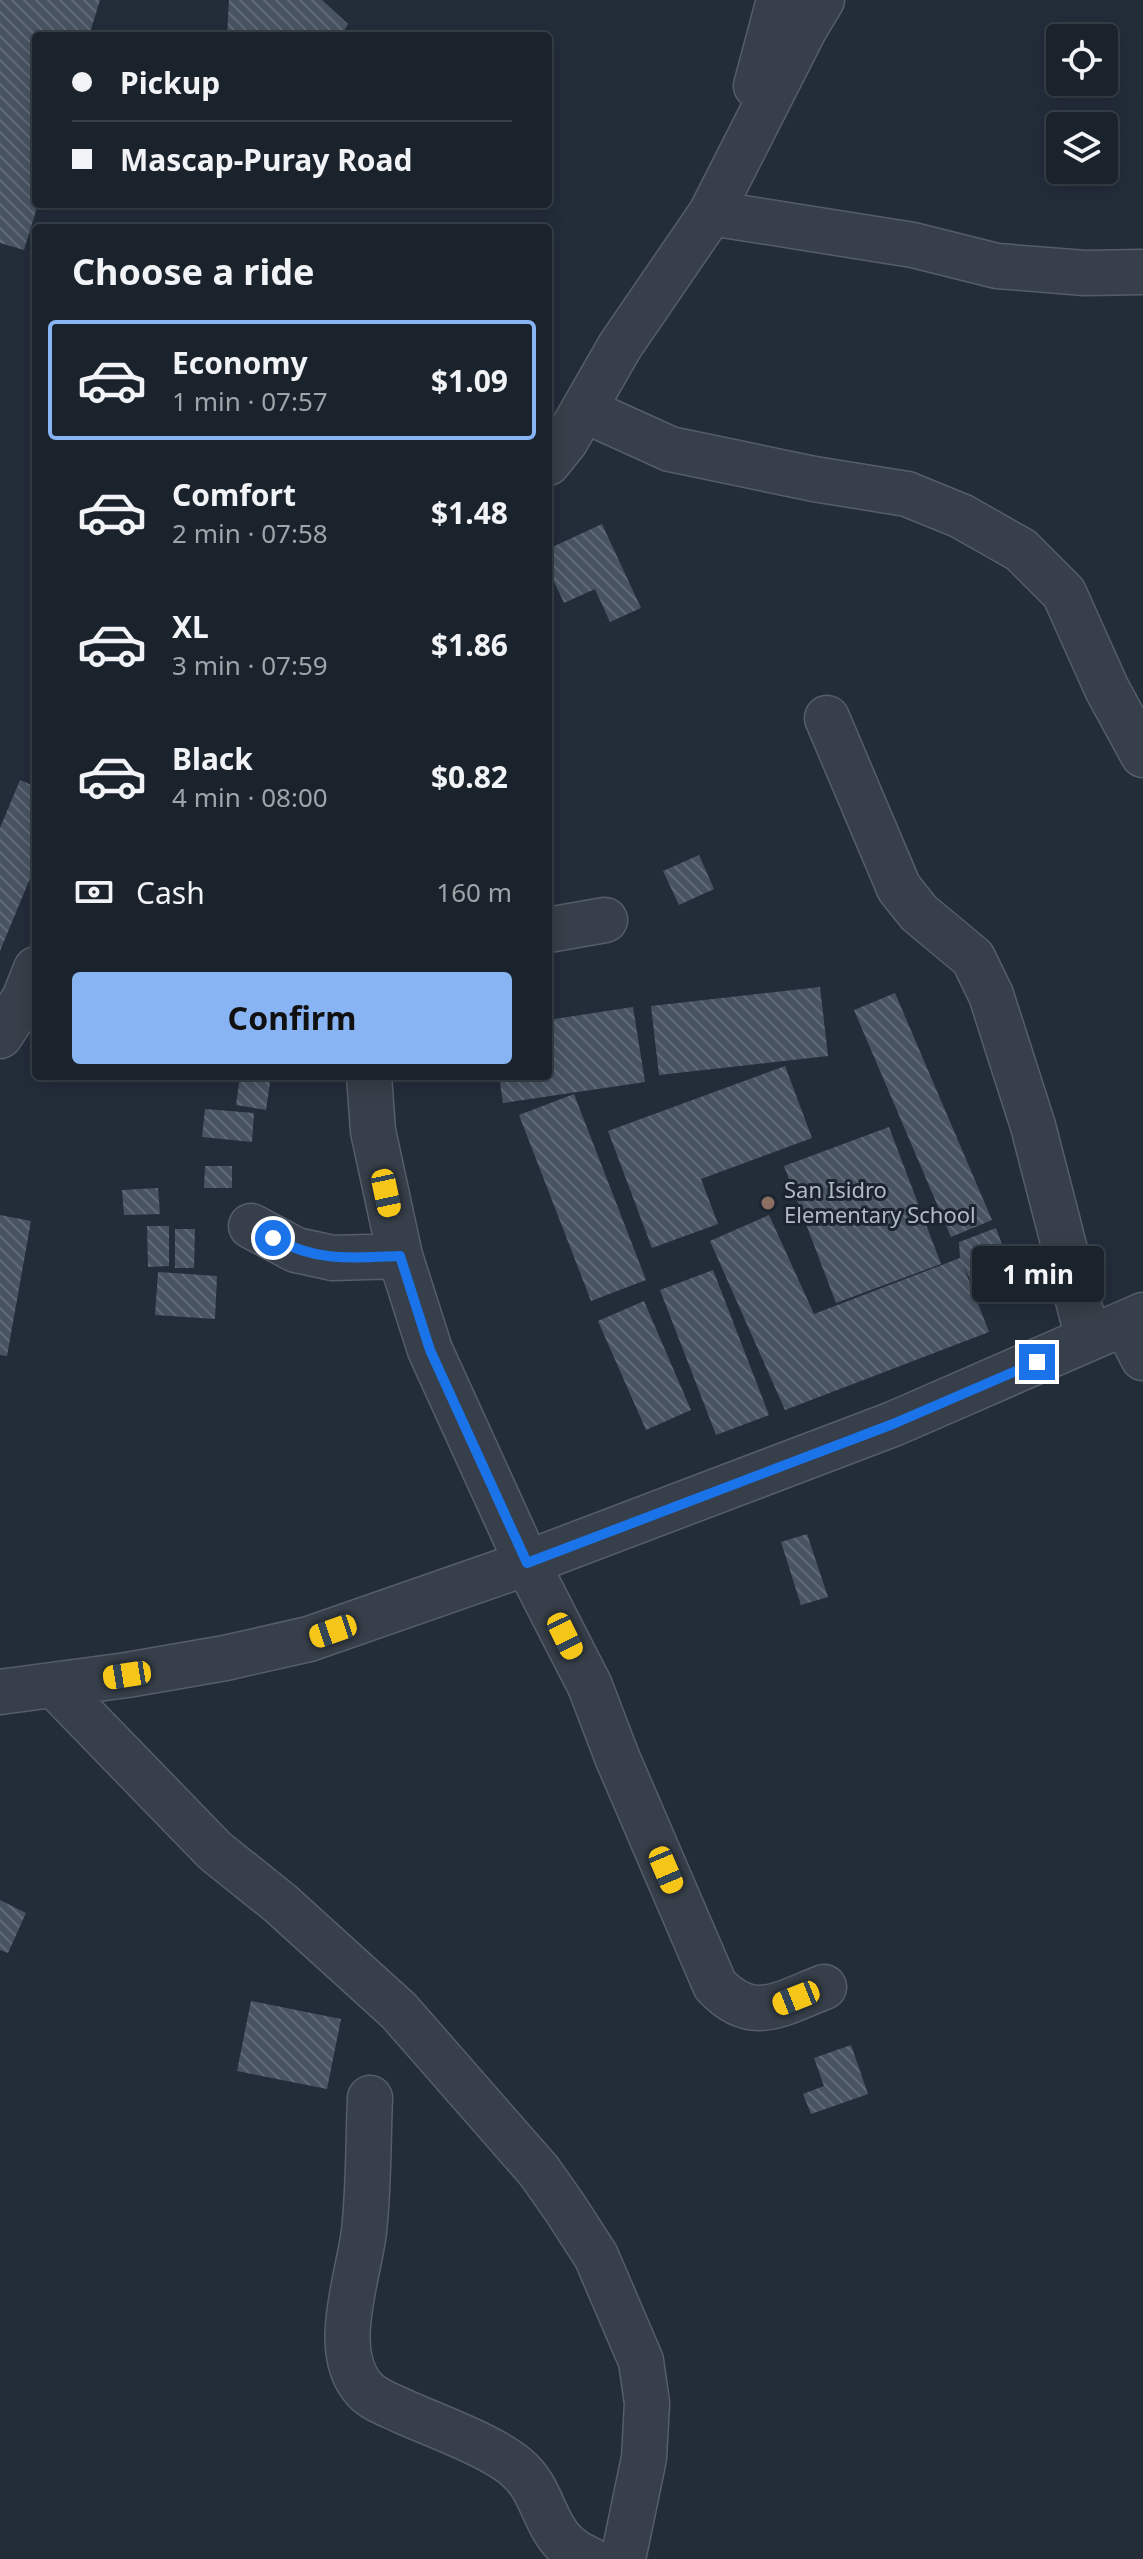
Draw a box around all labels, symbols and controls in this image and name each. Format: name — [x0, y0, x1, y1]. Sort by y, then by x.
map controls — [1046, 24, 1118, 184]
button: locate — [1046, 24, 1118, 96]
text: Pickup — [120, 62, 220, 103]
button: layers — [1046, 112, 1118, 184]
text: Mascap-Puray Road — [120, 139, 413, 180]
text: Choose a ride — [72, 247, 314, 296]
text: Economy — [172, 342, 308, 383]
icon: car — [76, 344, 148, 416]
text: $1.09 — [431, 360, 508, 401]
text: 1 min · 07:57 — [172, 383, 328, 419]
text: Comfort — [172, 474, 296, 515]
icon: car — [76, 476, 148, 548]
text: $1.48 — [431, 492, 508, 533]
text: 2 min · 07:58 — [172, 515, 328, 551]
text: XL — [172, 606, 209, 647]
icon: car — [76, 608, 148, 680]
text: $1.86 — [431, 624, 508, 665]
text: 3 min · 07:59 — [172, 647, 328, 683]
text: Black — [172, 738, 253, 779]
icon: car — [76, 740, 148, 812]
text: $0.82 — [431, 756, 508, 797]
text: 4 min · 08:00 — [172, 779, 328, 815]
icon: cash — [72, 870, 116, 914]
text: Cash — [136, 872, 205, 913]
text: 160 m — [436, 874, 512, 910]
button: Confirm — [72, 972, 512, 1064]
car — [369, 1167, 403, 1219]
place label: San Isidro Elementary School — [784, 1174, 976, 1229]
marker: San Isidro Elementary School — [759, 1194, 777, 1212]
route start — [255, 1220, 291, 1256]
callout: 1 min — [971, 1246, 1103, 1302]
text: 1 min — [1002, 1256, 1074, 1292]
route end — [1019, 1344, 1055, 1380]
car — [544, 1609, 586, 1663]
car — [306, 1612, 360, 1650]
car — [101, 1659, 153, 1691]
car — [646, 1843, 686, 1897]
car — [769, 1978, 823, 2018]

